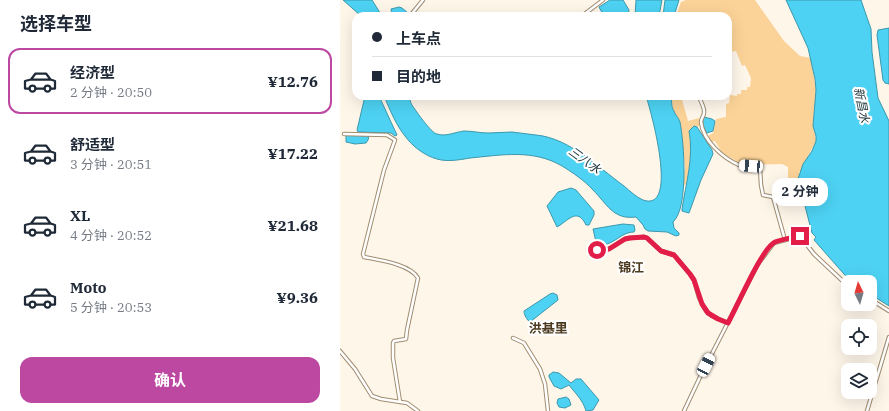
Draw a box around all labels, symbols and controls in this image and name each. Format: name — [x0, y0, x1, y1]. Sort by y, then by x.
text: 选择车型 — [20, 12, 92, 35]
text: 上车点 — [396, 29, 441, 48]
icon: car — [22, 63, 58, 99]
text: 经济型 — [70, 63, 115, 82]
text: 目的地 — [396, 67, 441, 86]
text: ¥12.76 — [268, 72, 318, 91]
text: 2 分钟 · 20:50 — [70, 84, 152, 101]
water label: 新昌水 — [851, 86, 873, 125]
icon: car — [22, 135, 58, 171]
text: 舒适型 — [70, 135, 115, 154]
water label: 三八水 — [566, 143, 605, 177]
text: ¥17.22 — [268, 144, 318, 163]
text: 3 分钟 · 20:51 — [70, 156, 152, 173]
car — [739, 159, 763, 173]
callout: 2 分钟 — [772, 178, 828, 206]
text: 2 分钟 — [782, 183, 818, 200]
text: XL — [70, 206, 90, 225]
icon: car — [22, 207, 58, 243]
text: ¥21.68 — [268, 216, 318, 235]
text: 4 分钟 · 20:52 — [70, 227, 152, 244]
route end — [791, 227, 809, 245]
route start — [588, 241, 606, 259]
district label: 锦江 — [618, 259, 644, 276]
north arrow — [841, 275, 877, 311]
map controls — [841, 275, 877, 399]
text: Moto — [70, 278, 107, 297]
icon: car — [22, 279, 58, 315]
text: ¥9.36 — [277, 288, 318, 307]
text: 5 分钟 · 20:53 — [70, 299, 152, 316]
button: locate — [841, 319, 877, 355]
district label: 洪基里 — [528, 320, 568, 337]
car — [695, 352, 717, 378]
button: 确认 — [20, 357, 320, 403]
button: layers — [841, 363, 877, 399]

